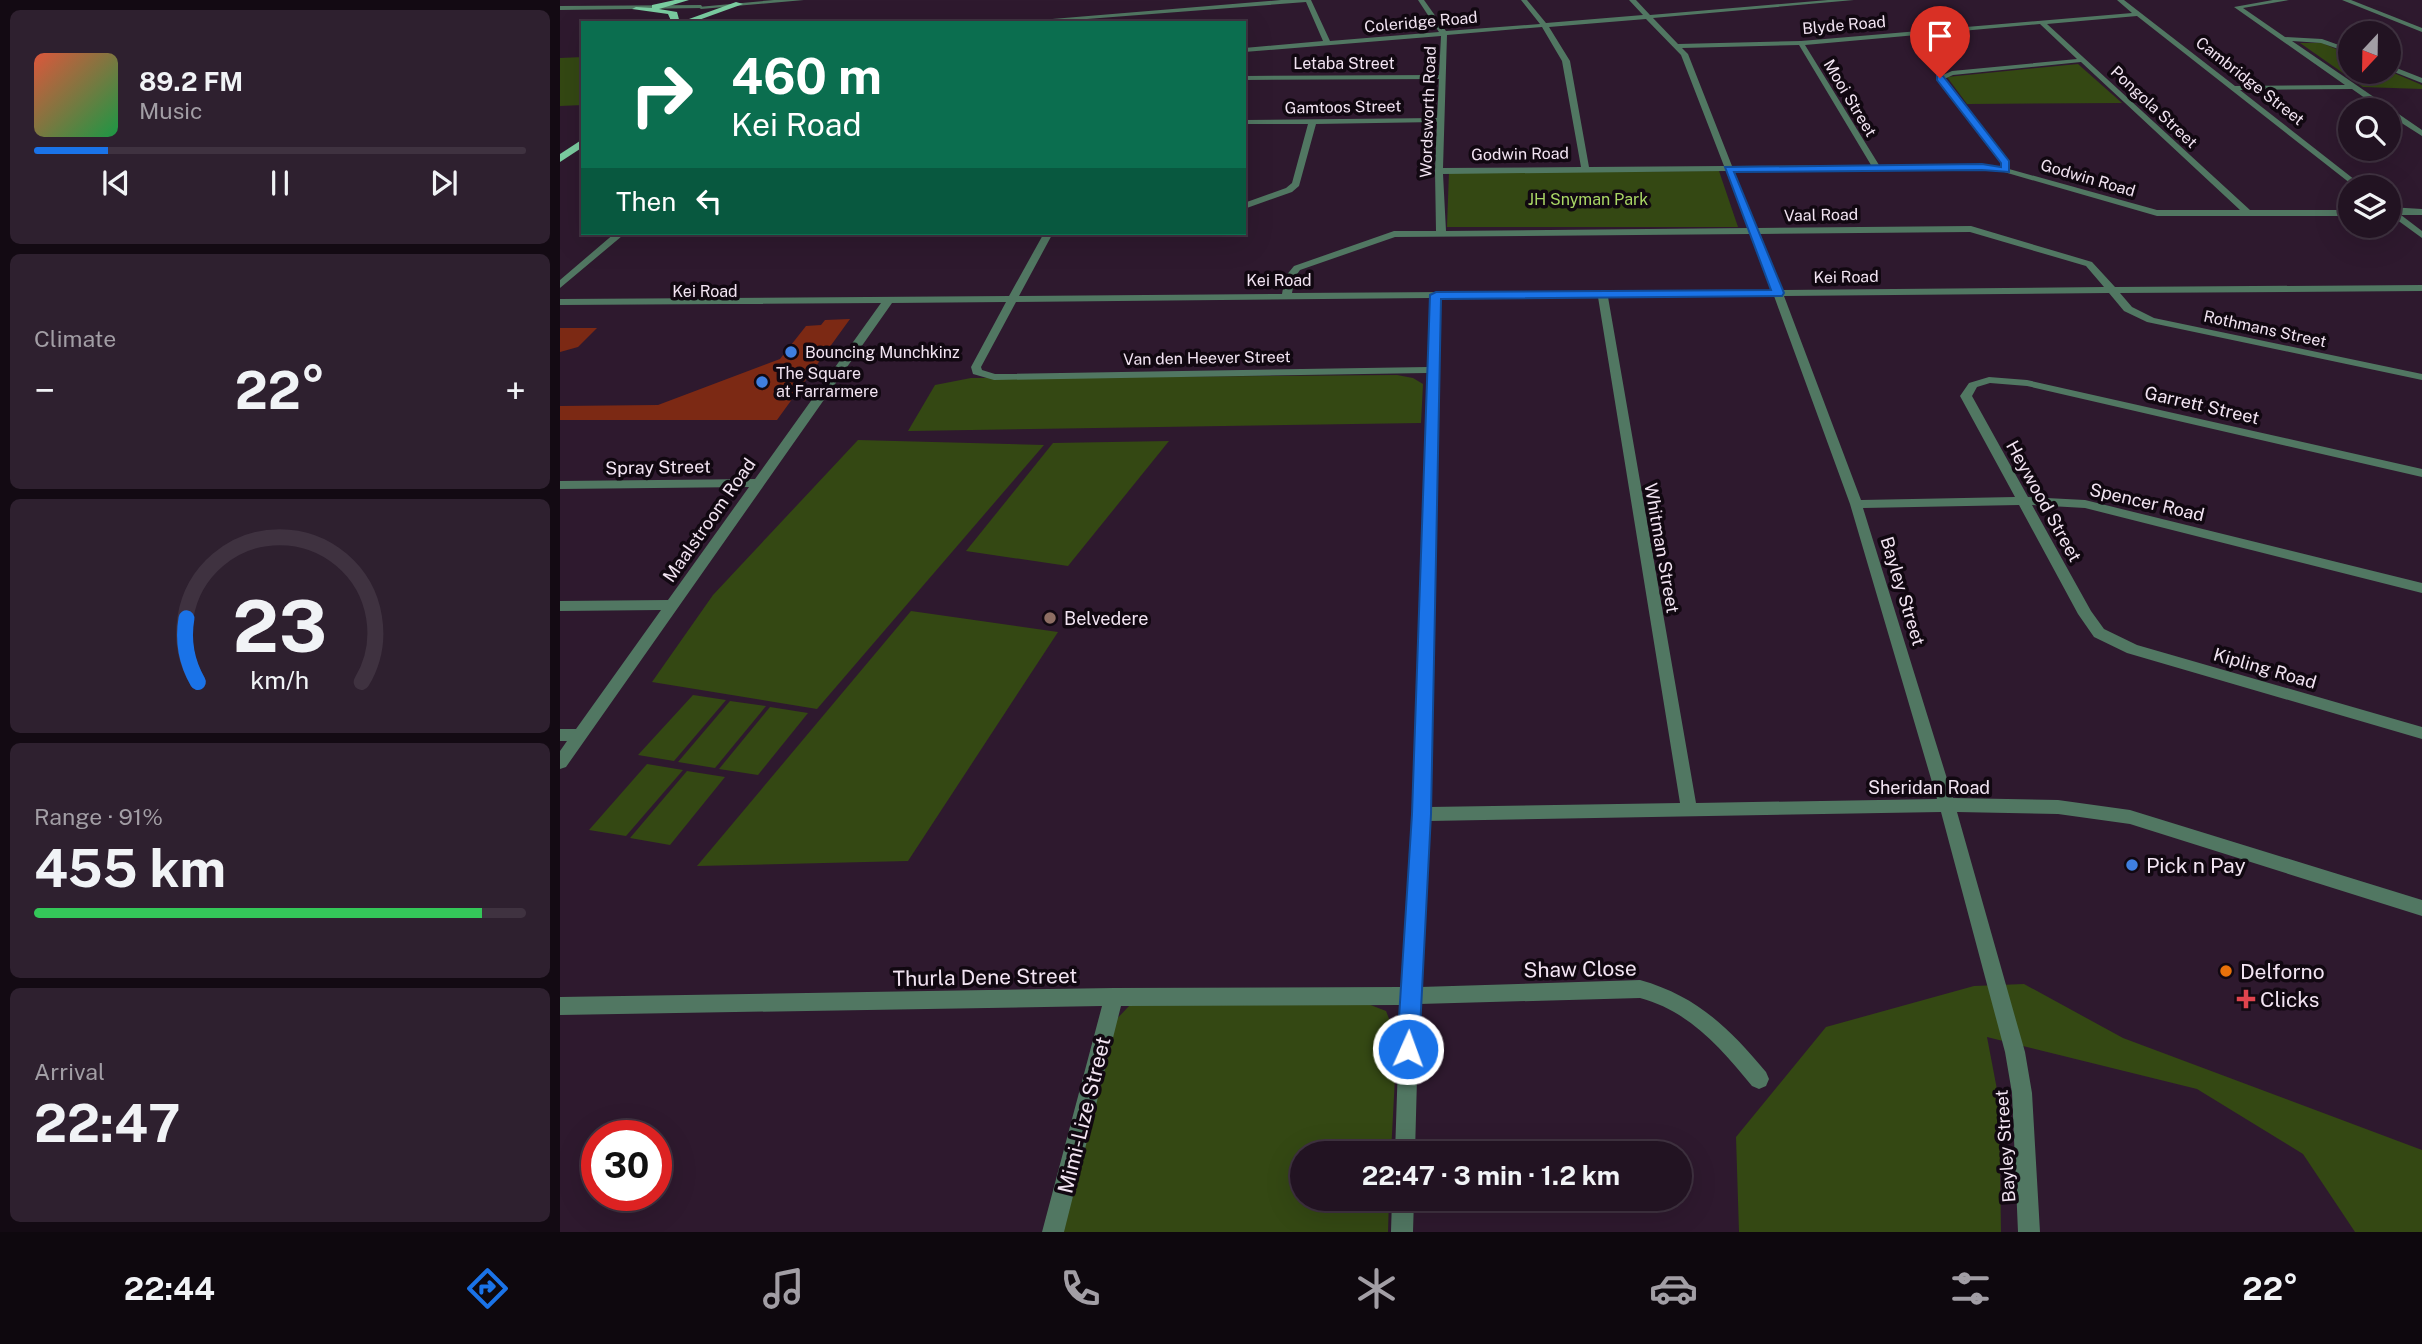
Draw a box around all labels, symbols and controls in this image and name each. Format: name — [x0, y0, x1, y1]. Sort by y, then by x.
pin — [1910, 6, 1970, 78]
street label: Coleridge Road — [1364, 8, 1478, 36]
street label: Blyde Road — [1801, 12, 1887, 38]
icon: arrive — [1921, 17, 1959, 55]
north arrow — [2338, 21, 2401, 84]
map controls — [2338, 21, 2401, 238]
street label: Cambridge Street — [2192, 33, 2308, 129]
street label: Wordsworth Road — [1416, 46, 1440, 178]
text: 460 m — [731, 47, 882, 105]
icon: right — [616, 49, 707, 140]
street label: Letaba Street — [1293, 54, 1395, 73]
street label: Mooi Street — [1820, 56, 1880, 140]
street label: Pongola Street — [2107, 62, 2201, 152]
text: 89.2 FM — [139, 66, 243, 97]
street label: Gamtoos Street — [1284, 96, 1402, 118]
text: Music — [139, 97, 203, 124]
button: search — [2338, 98, 2401, 161]
text: Kei Road — [731, 106, 862, 143]
street label: Godwin Road — [1471, 144, 1569, 164]
street label: Godwin Road — [2038, 155, 2138, 201]
icon: previous — [97, 164, 135, 202]
icon: pause — [261, 164, 299, 202]
icon: next — [425, 164, 463, 202]
button: layers — [2338, 175, 2401, 238]
icon: left — [690, 182, 728, 220]
text: Then — [616, 186, 676, 217]
park label: JH Snyman Park — [1528, 190, 1648, 209]
street label: Vaal Road — [1784, 205, 1858, 225]
street label: Kei Road — [1813, 267, 1879, 287]
street label: Kei Road — [1246, 271, 1312, 290]
street label: Kei Road — [672, 282, 738, 301]
street label: Rothmans Street — [2202, 307, 2328, 351]
text: Climate — [34, 325, 116, 352]
place label: Bouncing Munchkinz — [805, 343, 960, 362]
marker: Bouncing Munchkinz — [783, 344, 799, 360]
street label: Van den Heever Street — [1123, 347, 1291, 369]
text: 22° — [235, 360, 325, 421]
place label: The Square at Farrarmere — [776, 364, 878, 401]
text: − — [34, 368, 55, 413]
text: + — [505, 368, 526, 413]
marker: The Square at Farrarmere — [754, 374, 770, 390]
street label: Garrett Street — [2143, 382, 2261, 428]
street label: Heywood Street — [2002, 437, 2086, 565]
street label: Maalstroom Road — [658, 454, 760, 586]
street label: Spray Street — [605, 456, 711, 478]
street label: Spencer Road — [2087, 479, 2207, 525]
street label: Whitman Street — [1640, 481, 1684, 615]
street label: Bayley Street — [1876, 534, 1930, 648]
text: 23 — [233, 583, 327, 668]
place label: Belvedere — [1064, 608, 1149, 629]
marker: Belvedere — [1042, 610, 1058, 626]
street label: Kipling Road — [2211, 643, 2319, 693]
text: km/h — [251, 665, 309, 695]
street label: Sheridan Road — [1868, 777, 1990, 798]
text: Range · 91% — [34, 803, 163, 830]
text: 455 km — [34, 838, 226, 899]
place label: Pick n Pay — [2146, 853, 2246, 878]
marker: Pick n Pay — [2124, 857, 2140, 873]
street label: Shaw Close — [1523, 956, 1637, 982]
place label: Delforno — [2240, 959, 2325, 984]
street label: Thurla Dene Street — [892, 963, 1078, 991]
marker: Delforno — [2218, 963, 2234, 979]
place label: Clicks — [2260, 987, 2319, 1012]
marker: Clicks — [2238, 991, 2254, 1007]
position arrow — [1371, 1012, 1445, 1086]
street label: Mimi-Lize Street — [1052, 1034, 1116, 1196]
text: Arrival — [34, 1058, 105, 1085]
street label: Bayley Street — [1991, 1089, 2019, 1203]
text: 22:47 — [34, 1093, 181, 1154]
speed limit sign: 30 — [581, 1120, 672, 1211]
text: 22:47 · 3 min · 1.2 km — [1362, 1160, 1620, 1191]
icon: directions — [463, 1264, 512, 1313]
icon: music — [759, 1264, 808, 1313]
icon: phone — [1056, 1264, 1105, 1313]
icon: climate — [1352, 1264, 1401, 1313]
icon: car — [1649, 1264, 1698, 1313]
icon: filters — [1946, 1264, 1995, 1313]
text: 22:44 — [124, 1270, 215, 1307]
text: 22° — [2242, 1270, 2298, 1307]

